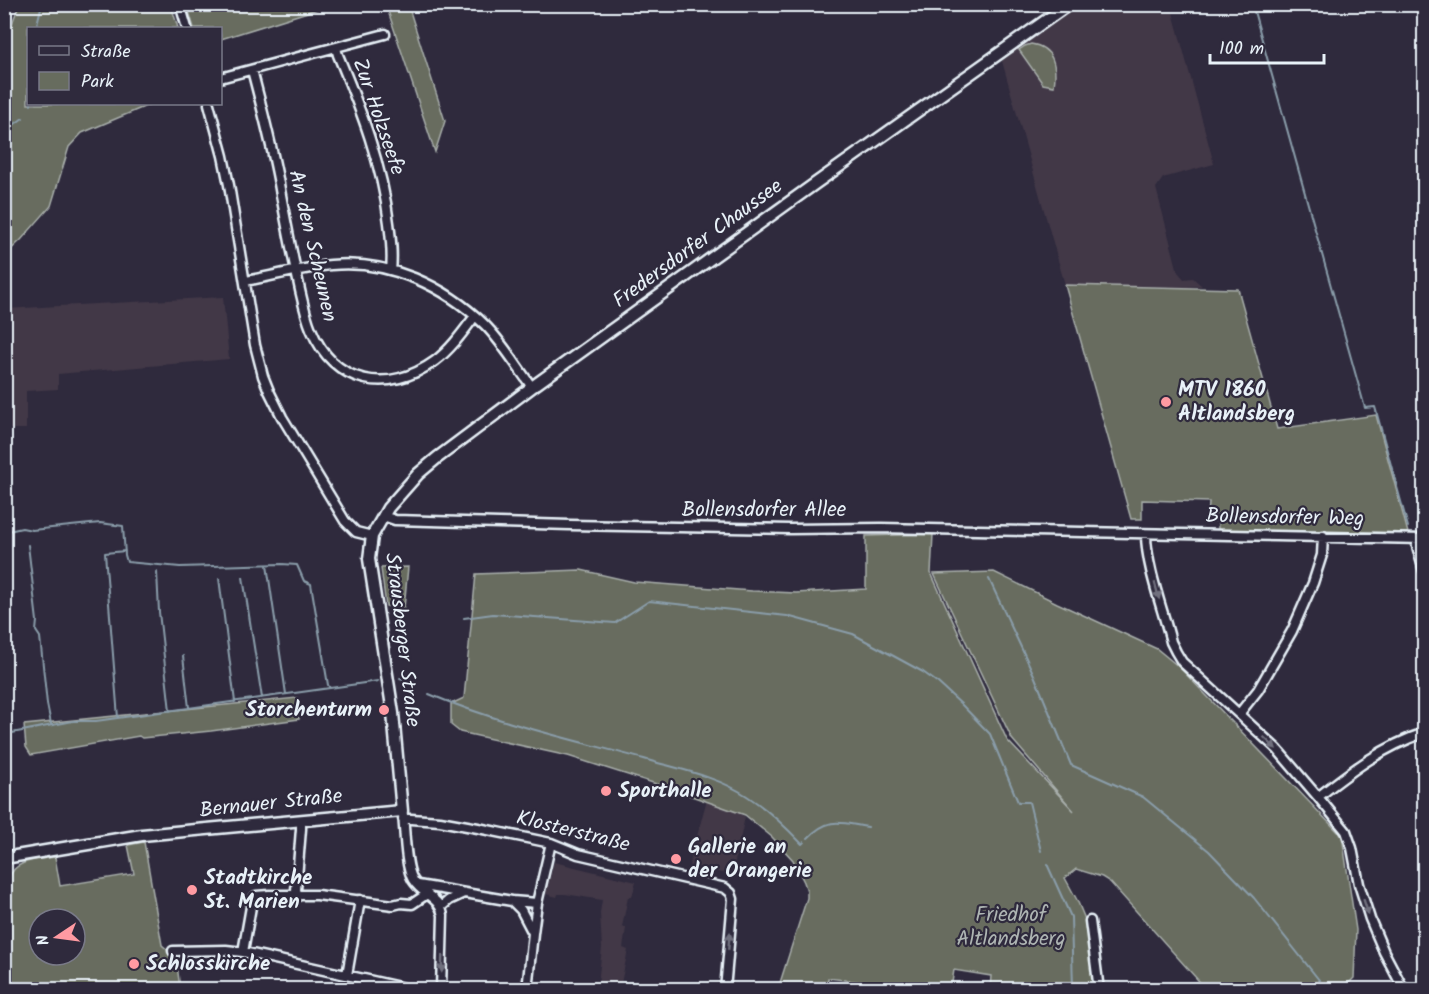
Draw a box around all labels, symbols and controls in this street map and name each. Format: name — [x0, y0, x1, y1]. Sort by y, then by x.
legend — [27, 27, 222, 105]
scale bar — [1210, 27, 1324, 65]
text: 100 m — [1219, 35, 1264, 64]
text: Straße — [81, 38, 131, 67]
street label: Zur Holzseefe — [343, 54, 414, 180]
text: Park — [81, 68, 114, 97]
street label: An den Scheunen — [278, 167, 346, 325]
street label: Fredersdorfer Chaussee — [606, 171, 790, 317]
place label: MTV 1860 Altlandsberg — [1178, 374, 1295, 431]
marker: MTV 1860 Altlandsberg — [1159, 395, 1173, 409]
street label: Bollensdorfer Allee — [682, 494, 847, 527]
street label: Bollensdorfer Weg — [1206, 500, 1364, 536]
street label: Strausberger Straße — [375, 551, 429, 729]
one-way arrow — [1153, 582, 1162, 600]
place label: Storchenturm — [245, 694, 372, 727]
marker: Storchenturm — [377, 703, 391, 717]
one-way arrow — [1262, 735, 1276, 749]
place label: Sporthalle — [618, 775, 712, 808]
street label: Bernauer Straße — [198, 780, 345, 828]
marker: Sporthalle — [599, 784, 613, 798]
street label: Klosterstraße — [513, 802, 634, 862]
place label: Gallerie an der Orangerie — [688, 831, 812, 888]
marker: Gallerie an der Orangerie — [669, 852, 683, 866]
place label: Stadtkirche St. Marien — [204, 862, 312, 919]
marker: Stadtkirche St. Marien — [185, 883, 199, 897]
one-way arrow — [1362, 898, 1371, 916]
park label: Friedhof Altlandsberg — [956, 899, 1066, 956]
north arrow — [27, 907, 87, 967]
one-way arrow — [724, 931, 734, 950]
text: N — [31, 932, 57, 948]
place label: Schlosskirche — [146, 948, 270, 981]
one-way arrow — [437, 955, 446, 974]
marker: Schlosskirche — [127, 957, 141, 971]

